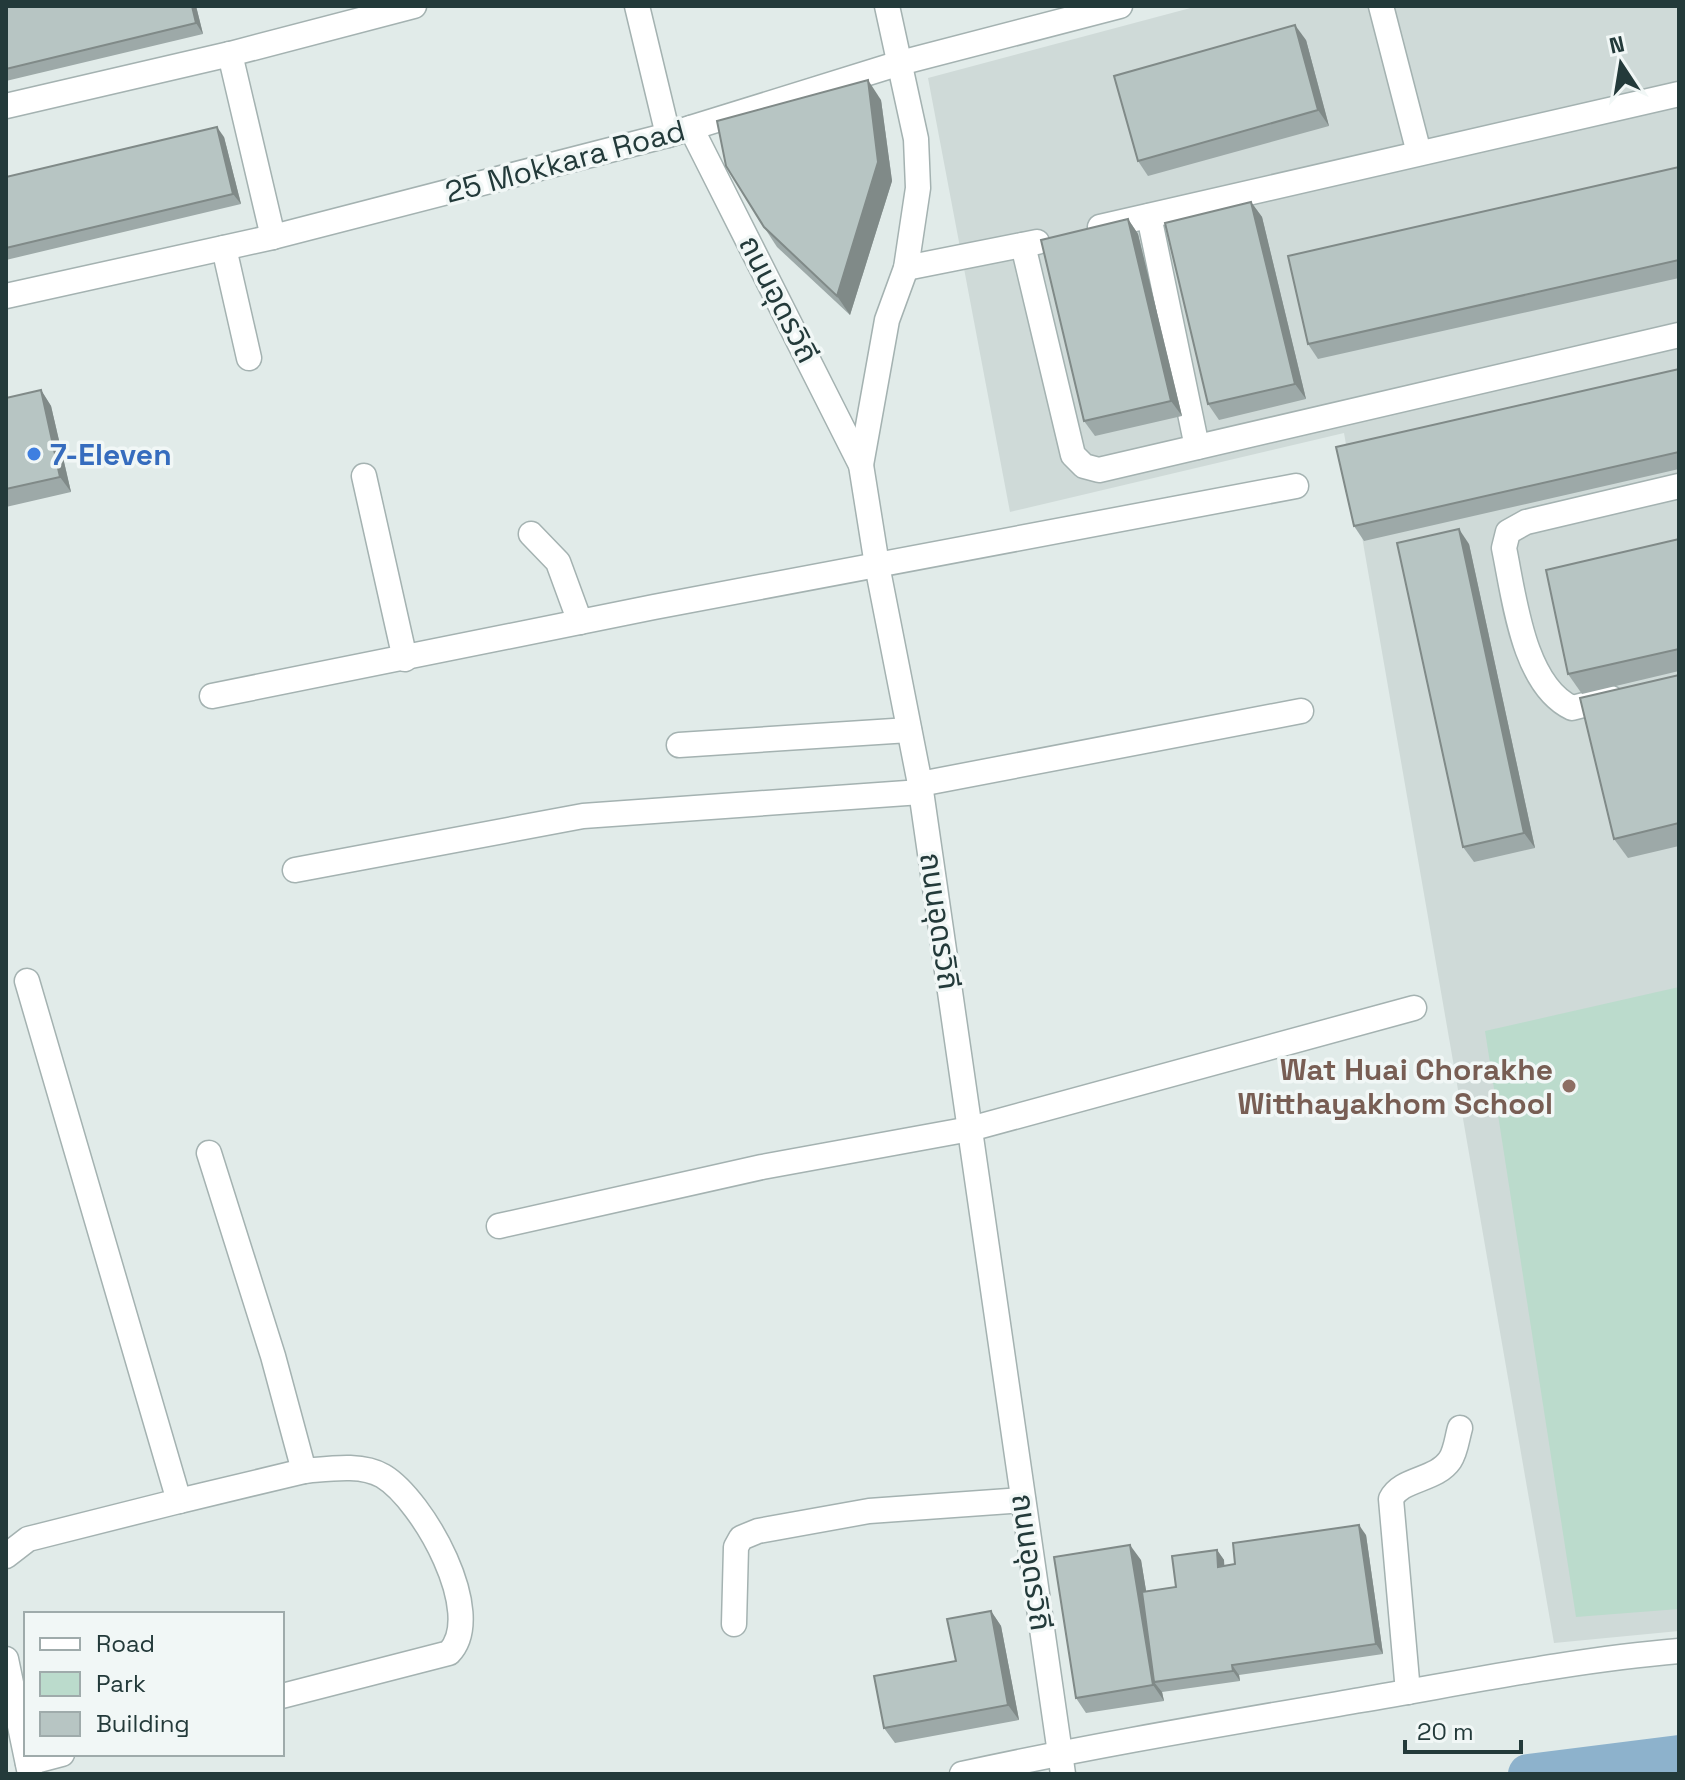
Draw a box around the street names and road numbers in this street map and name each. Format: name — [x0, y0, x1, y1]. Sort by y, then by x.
street label: 25 Mokkara Road — [441, 110, 689, 212]
street label: ถนนอุดรวิถี — [730, 229, 828, 369]
street label: ถนนอุดรวิถี — [911, 850, 969, 992]
street label: ถนนอุดรวิถี — [1003, 1491, 1061, 1633]

